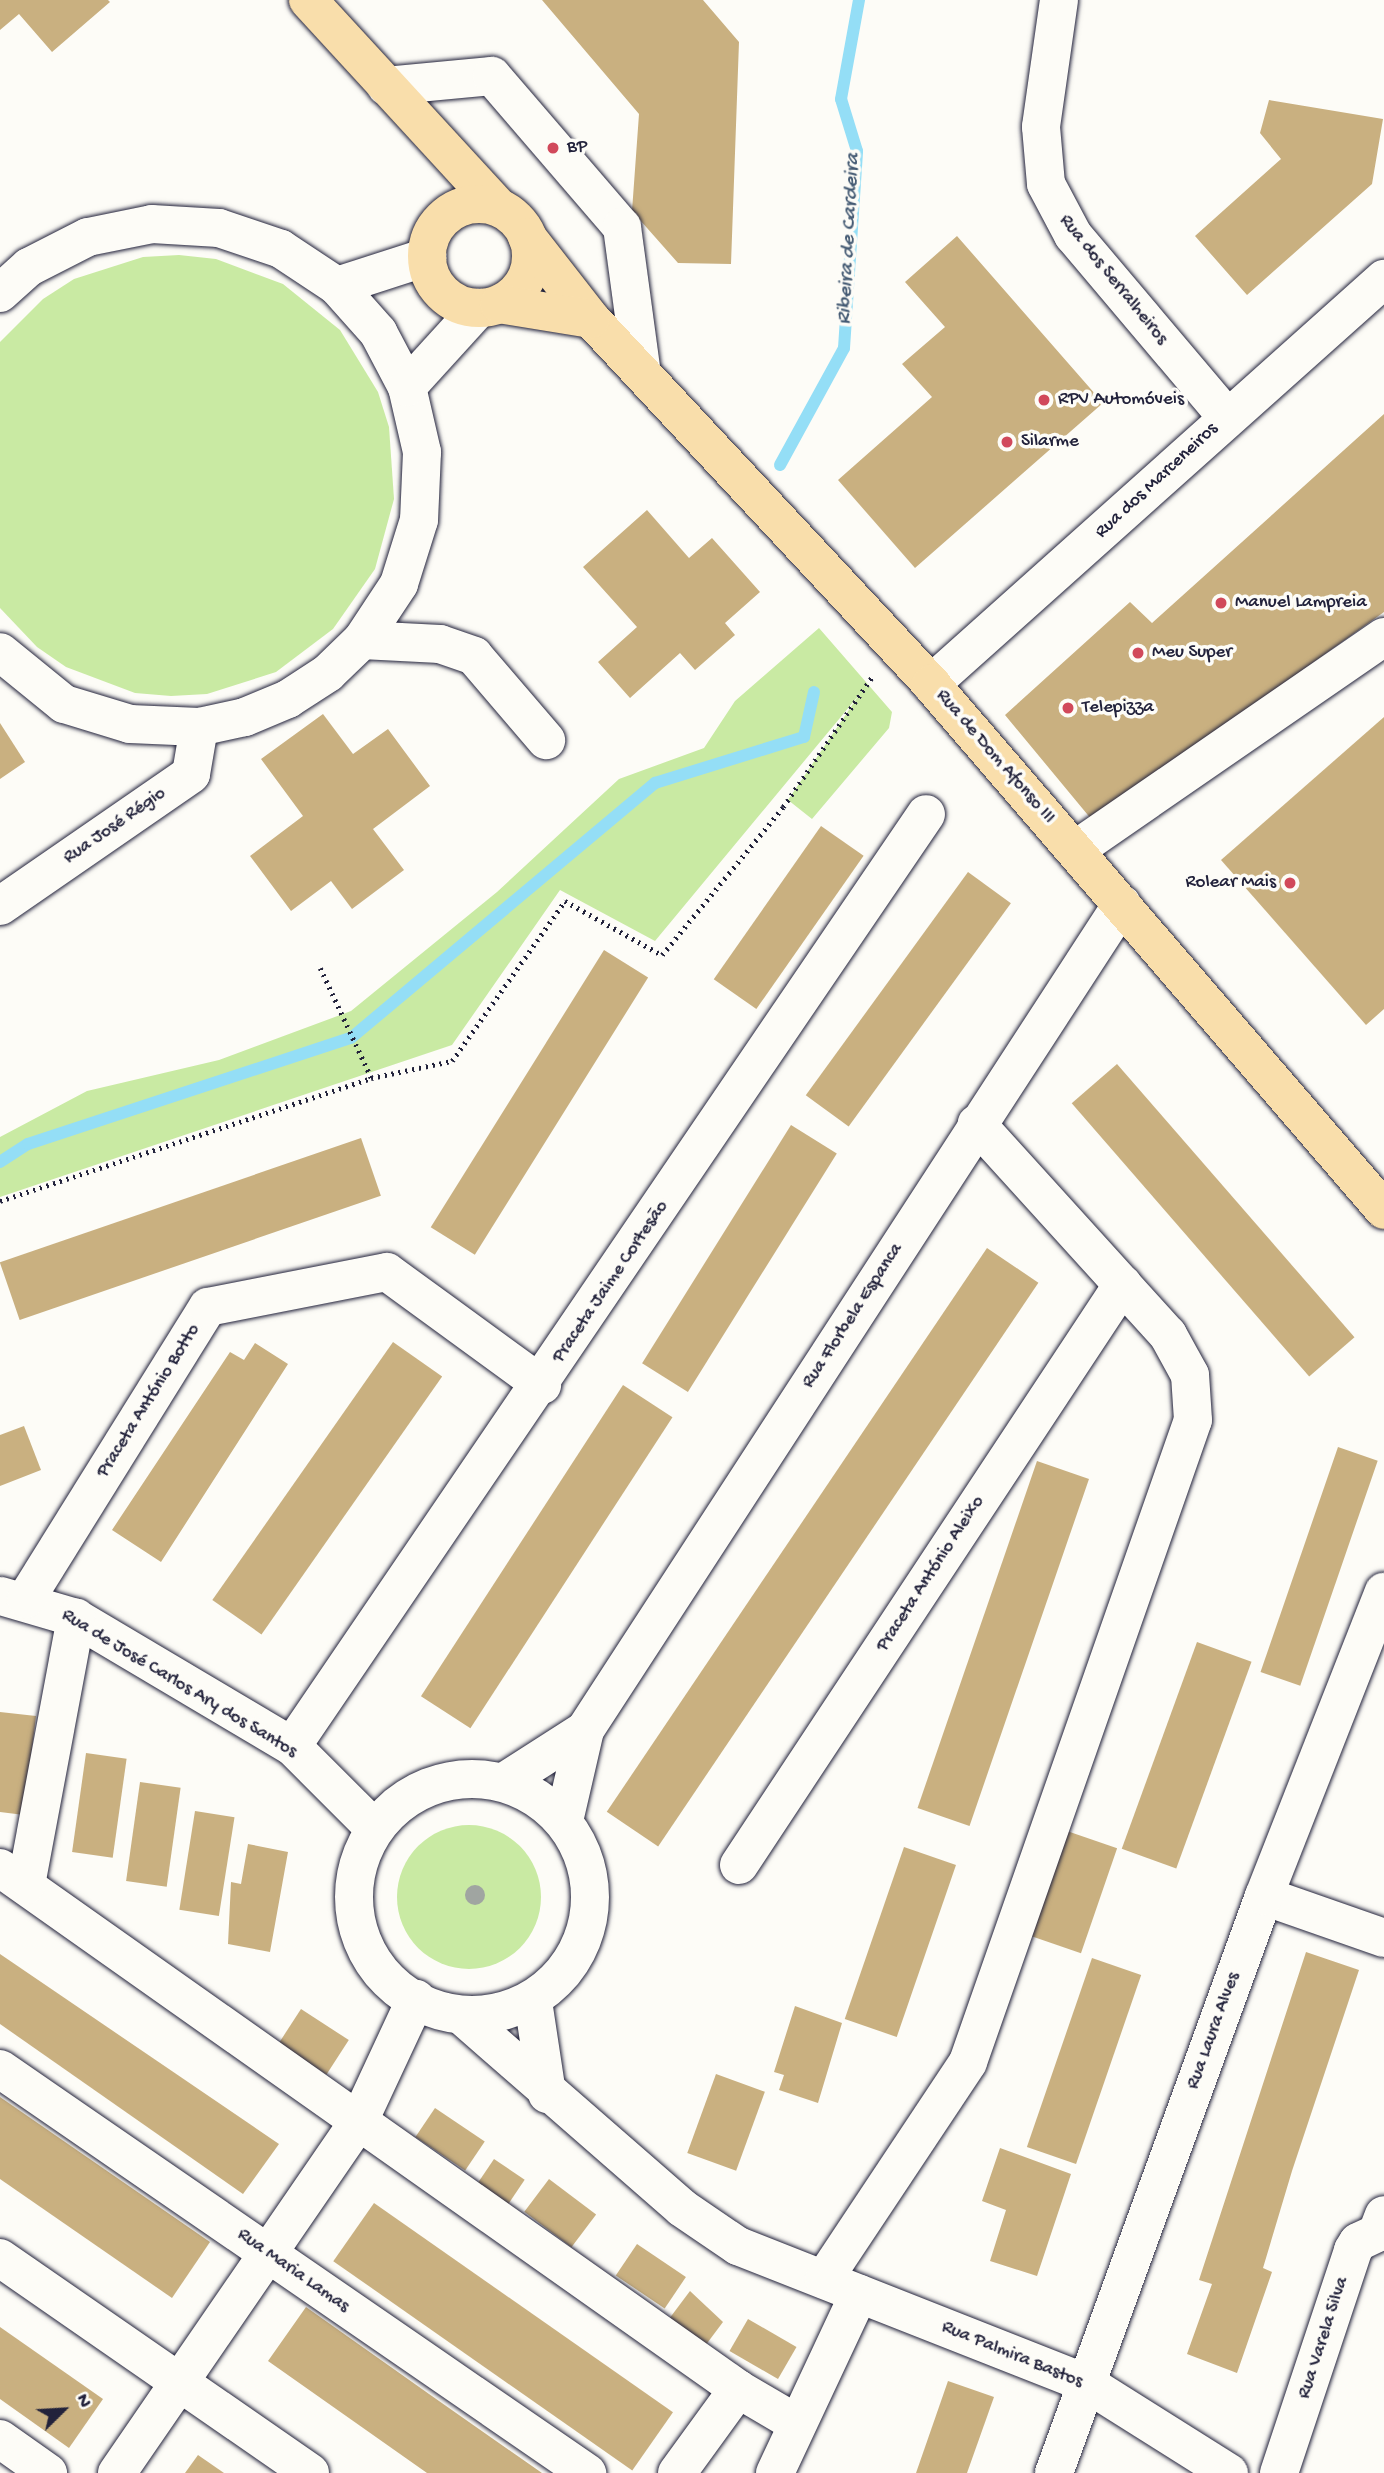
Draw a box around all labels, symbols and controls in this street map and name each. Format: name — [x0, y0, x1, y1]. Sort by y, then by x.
place label: BP — [567, 137, 587, 159]
marker: BP — [545, 140, 561, 156]
water label: Ribeira de Cardeira — [833, 153, 867, 325]
street label: Rua dos Serralheiros — [1054, 210, 1172, 350]
place label: RPV Automóveis — [1058, 389, 1184, 411]
marker: RPV Automóveis — [1036, 392, 1052, 408]
street label: Rua dos Marceneiros — [1091, 418, 1223, 544]
place label: Silarme — [1021, 431, 1079, 453]
marker: Silarme — [999, 434, 1015, 450]
place label: Manuel Lampreia — [1235, 592, 1367, 614]
marker: Manuel Lampreia — [1213, 595, 1229, 611]
place label: Meu Super — [1152, 642, 1232, 664]
marker: Meu Super — [1130, 645, 1146, 661]
street label: Rua de Dom Afonso III — [930, 685, 1060, 829]
place label: Telepizza — [1082, 697, 1154, 719]
marker: Telepizza — [1060, 700, 1076, 716]
street label: Rua José Régio — [59, 782, 171, 870]
place label: Rolear Mais — [1186, 872, 1276, 894]
marker: Rolear Mais — [1282, 875, 1298, 891]
street label: Praceta Jaime Cortesão — [548, 1196, 674, 1368]
street label: Rua Florbela Espanca — [798, 1239, 908, 1393]
street label: Praceta António Botto — [92, 1320, 206, 1482]
street label: Praceta António Aleixo — [872, 1492, 990, 1656]
street label: Rua de José Carlos Ary dos Santos — [57, 1604, 301, 1764]
street label: Rua Laura Alves — [1182, 1969, 1246, 2093]
street label: Rua Maria Lamas — [232, 2224, 354, 2318]
street label: Rua Varela Silva — [1294, 2274, 1354, 2402]
street label: Rua Palmira Bastos — [938, 2316, 1086, 2394]
north arrow — [28, 2375, 98, 2445]
text: N — [70, 2391, 96, 2412]

